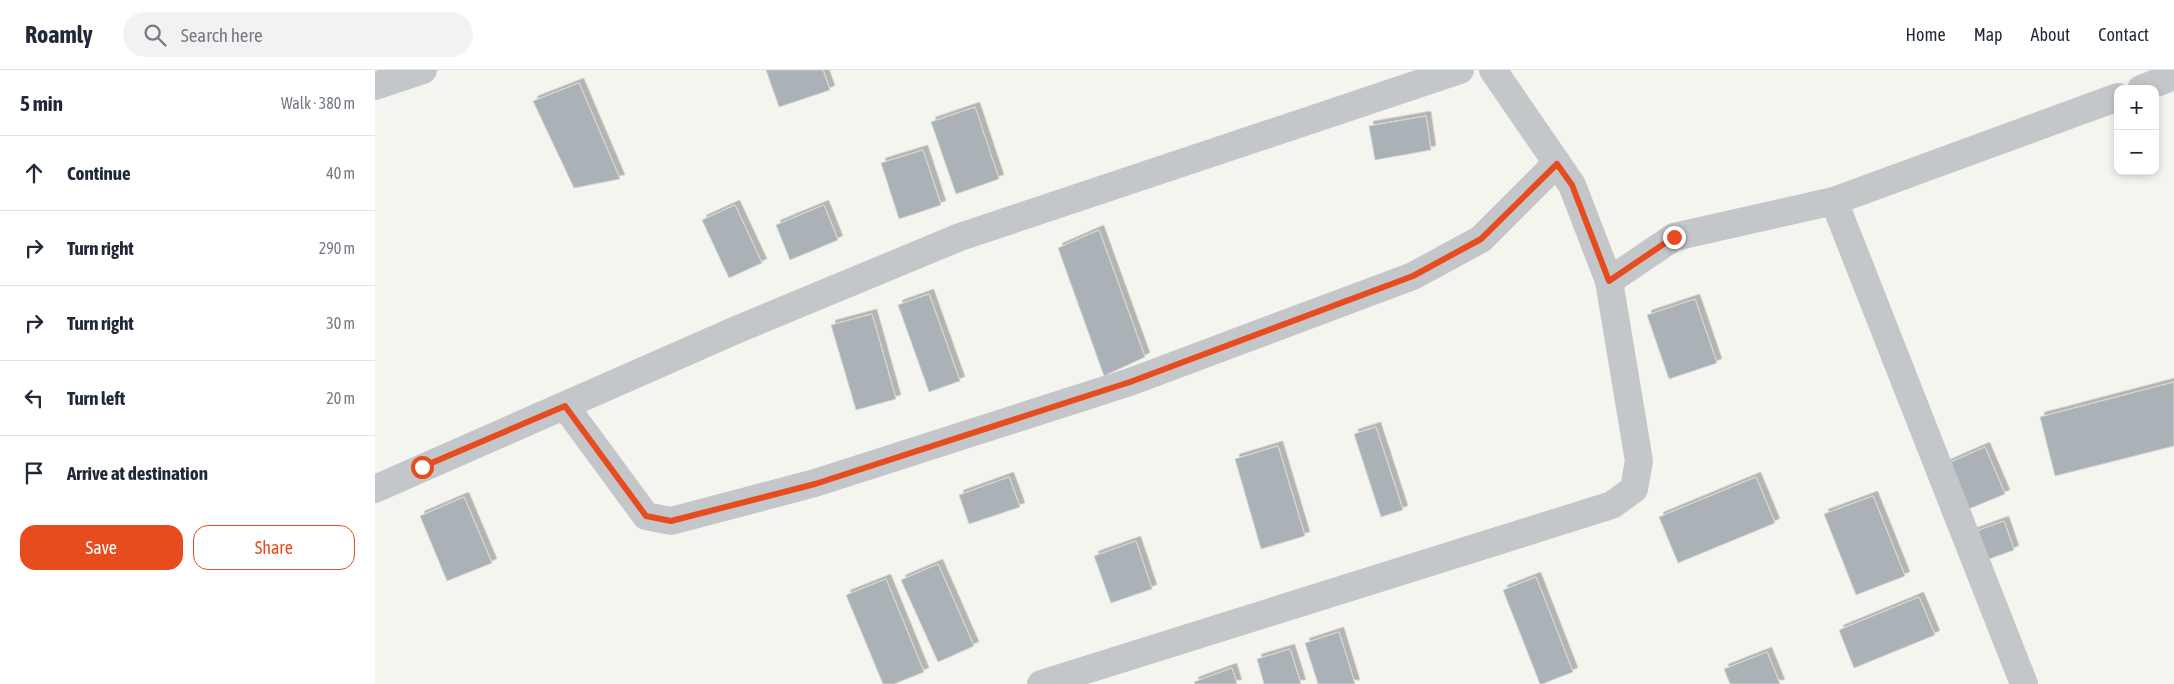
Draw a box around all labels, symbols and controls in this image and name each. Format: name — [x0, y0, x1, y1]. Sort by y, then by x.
search box — [123, 12, 473, 57]
text: Roamly — [25, 21, 93, 48]
icon: search — [141, 21, 169, 49]
text: Search here — [181, 24, 263, 46]
text: Home — [1906, 24, 1946, 45]
text: Map — [1974, 24, 2003, 45]
text: About — [2031, 24, 2070, 45]
text: Contact — [2098, 24, 2149, 45]
map controls — [2114, 85, 2159, 175]
button: + — [2114, 85, 2159, 130]
text: 5 min — [20, 91, 63, 115]
text: Walk · 380 m — [281, 94, 355, 112]
button: − — [2114, 130, 2159, 175]
icon: ahead — [20, 159, 48, 187]
text: Continue — [67, 162, 131, 184]
text: 40 m — [326, 164, 355, 182]
route end — [1663, 226, 1686, 249]
icon: right — [20, 234, 48, 262]
text: Turn right — [67, 237, 134, 259]
text: 290 m — [319, 239, 355, 257]
icon: right — [20, 309, 48, 337]
text: Turn right — [67, 312, 134, 334]
text: 30 m — [326, 314, 355, 332]
icon: left — [20, 384, 48, 412]
text: Turn left — [67, 387, 125, 409]
text: 20 m — [326, 389, 355, 407]
route start — [411, 456, 434, 479]
icon: arrive — [20, 459, 48, 487]
text: Arrive at destination — [67, 462, 208, 484]
button: Save — [20, 525, 183, 570]
button: Share — [193, 525, 355, 570]

